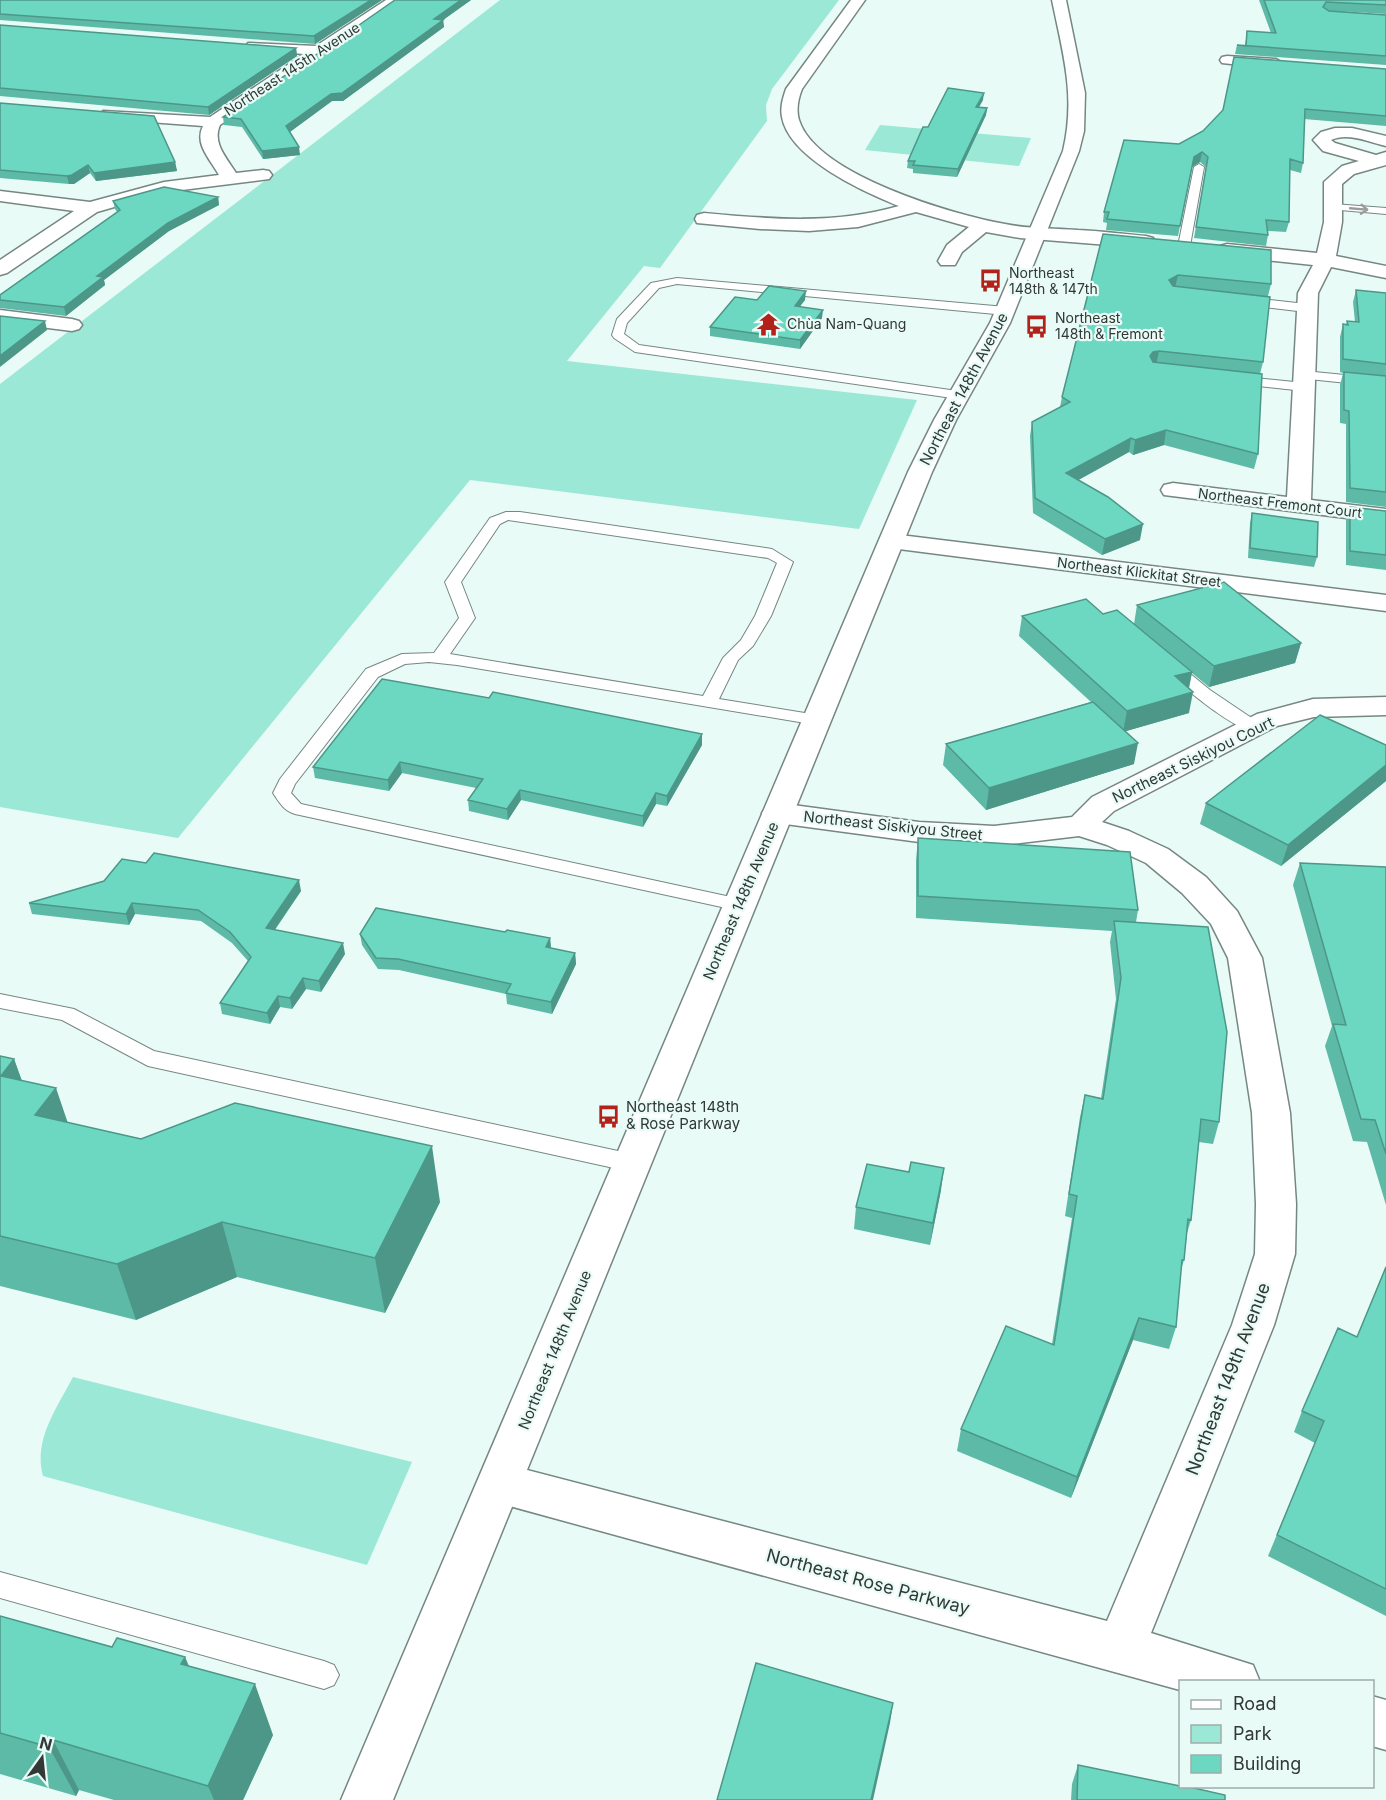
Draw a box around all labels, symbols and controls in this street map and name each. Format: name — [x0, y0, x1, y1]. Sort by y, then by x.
street label: Northeast 145th Avenue — [221, 18, 363, 119]
one-way arrow — [1349, 204, 1369, 215]
place label: Northeast 148th & 147th — [1009, 264, 1098, 297]
bus stop icon: Northeast 148th & 147th — [978, 268, 1004, 294]
street label: Northeast 148th Avenue — [915, 309, 1012, 468]
place label: Northeast 148th & Fremont — [1055, 309, 1163, 342]
temple icon: Chùa Nam-Quang — [756, 311, 782, 337]
bus stop icon: Northeast 148th & Fremont — [1024, 313, 1050, 339]
place label: Chùa Nam-Quang — [787, 315, 906, 332]
street label: Northeast Fremont Court — [1197, 484, 1363, 521]
street label: Northeast Klickitat Street — [1056, 553, 1222, 590]
street label: Northeast Siskiyou Court — [1109, 712, 1277, 807]
street label: Northeast Siskiyou Street — [803, 807, 984, 844]
street label: Northeast 148th Avenue — [699, 819, 783, 983]
place label: Northeast 148th & Rose Parkway — [626, 1097, 741, 1133]
bus stop icon: Northeast 148th & Rose Parkway — [595, 1103, 621, 1129]
street label: Northeast 148th Avenue — [514, 1267, 595, 1432]
street label: Northeast 149th Avenue — [1181, 1280, 1274, 1478]
street label: Northeast Rose Parkway — [764, 1544, 972, 1619]
legend — [1179, 1680, 1374, 1788]
text: Road — [1233, 1693, 1276, 1714]
text: Park — [1233, 1723, 1272, 1744]
north arrow — [12, 1728, 72, 1788]
text: N — [37, 1732, 54, 1755]
text: Building — [1233, 1753, 1301, 1774]

